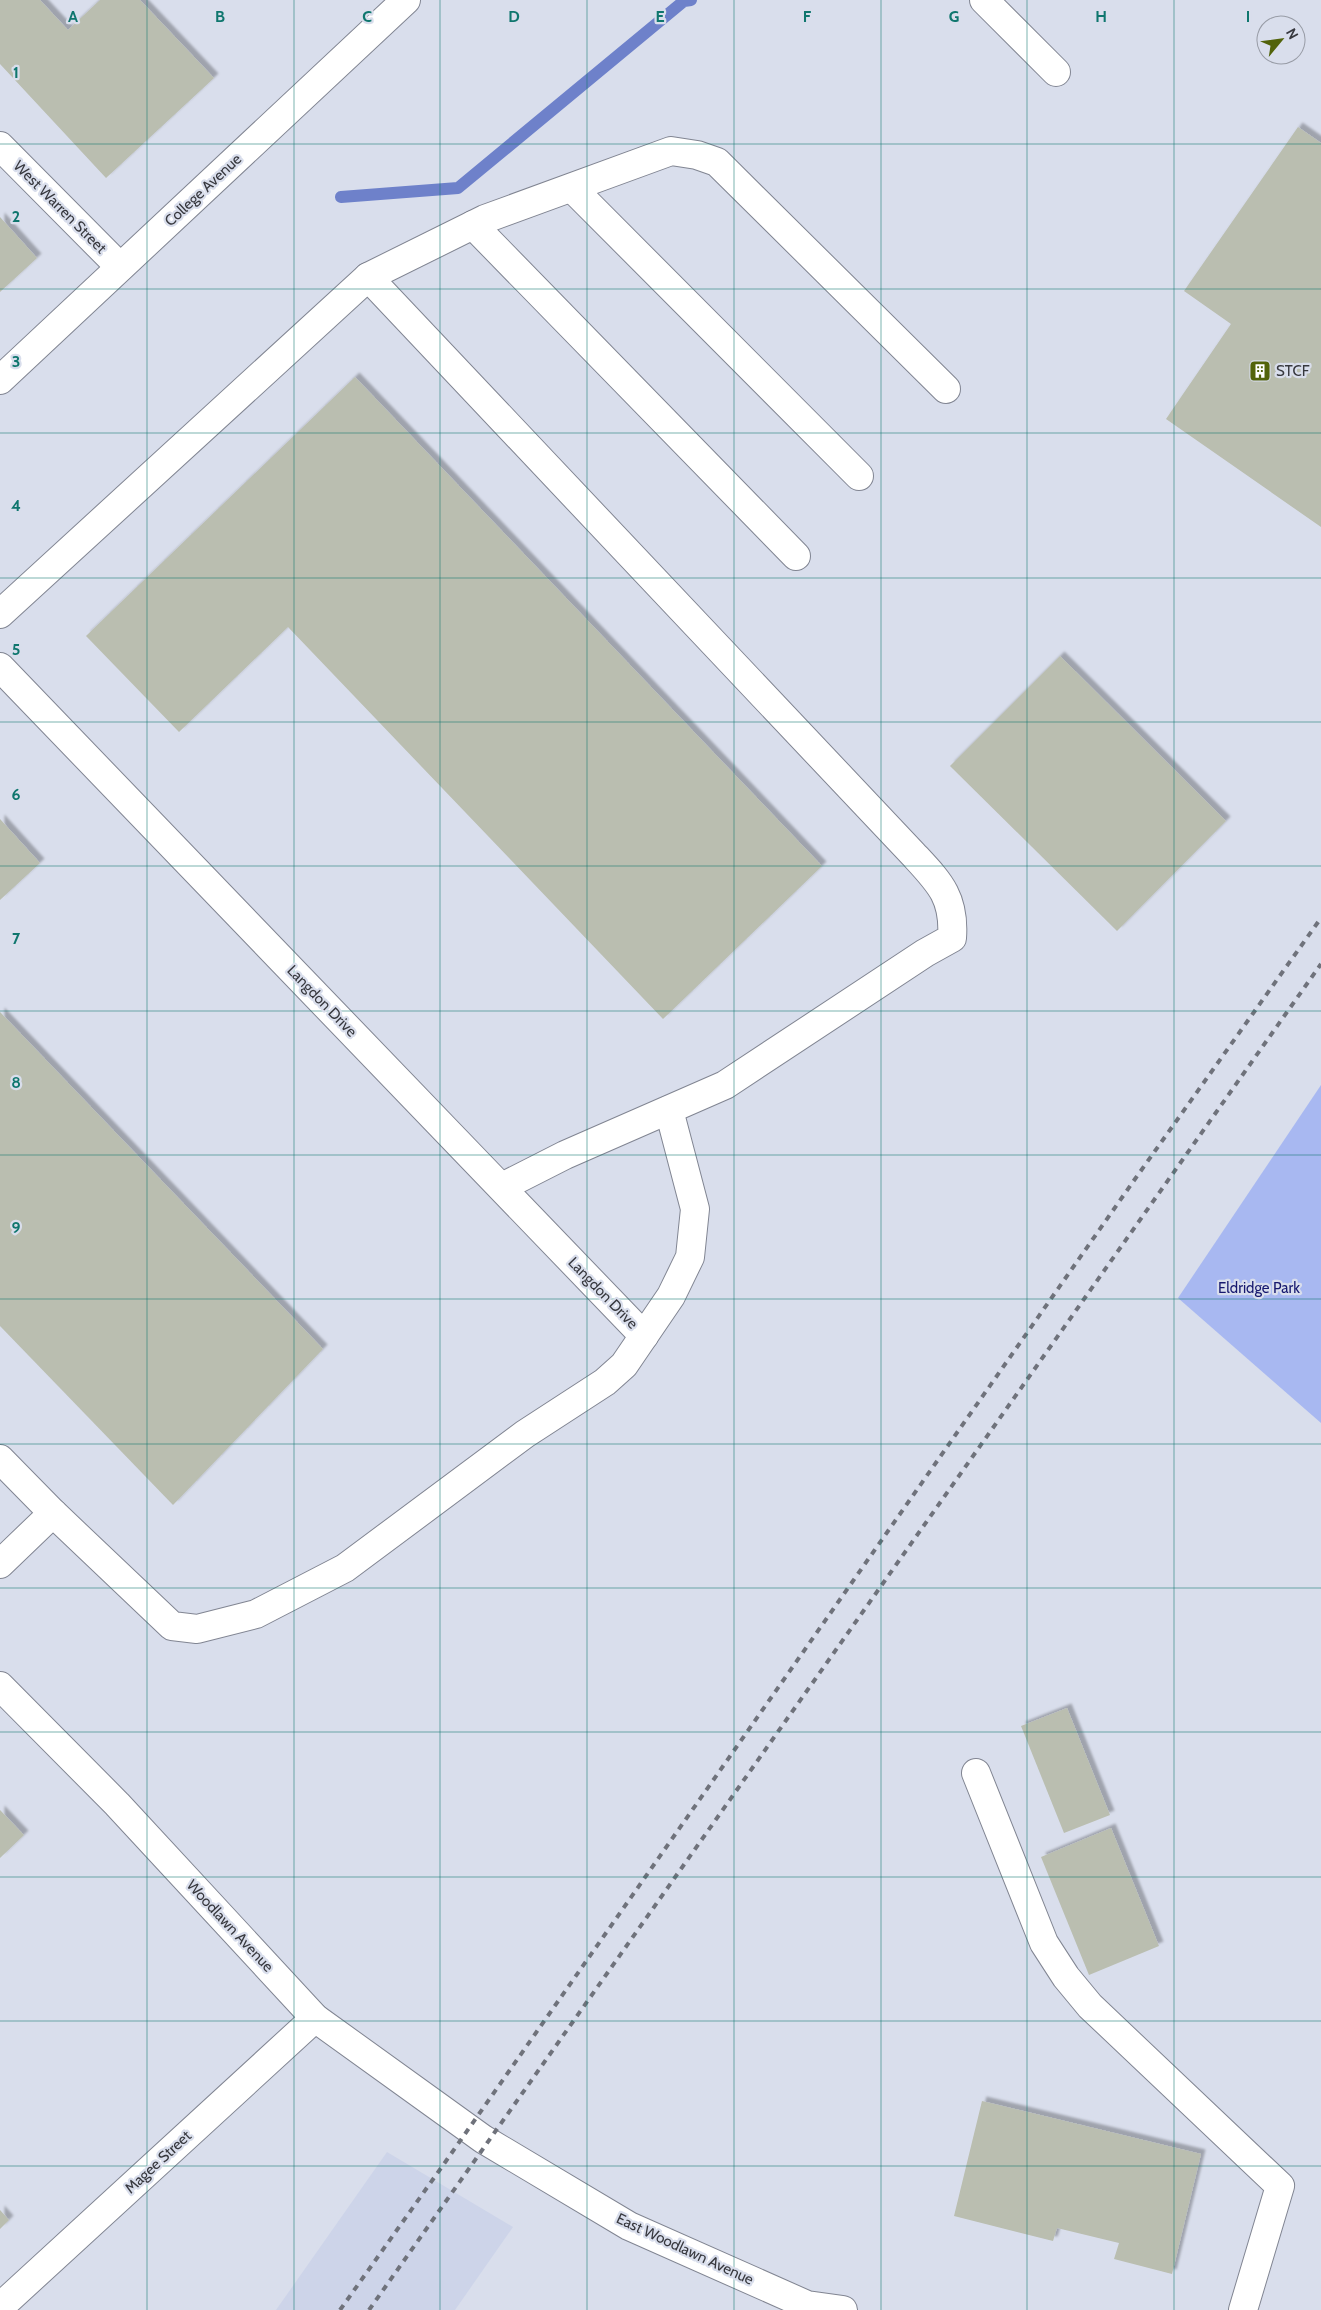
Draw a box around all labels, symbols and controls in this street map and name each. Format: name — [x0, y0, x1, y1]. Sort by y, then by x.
text: A — [68, 7, 78, 26]
text: B — [215, 7, 225, 26]
text: C — [362, 7, 372, 26]
text: D — [508, 7, 520, 26]
text: E — [655, 7, 665, 26]
text: F — [803, 7, 812, 26]
text: G — [949, 7, 959, 26]
text: H — [1095, 7, 1107, 26]
text: I — [1246, 7, 1250, 26]
north arrow — [1256, 15, 1306, 65]
text: N — [1282, 25, 1303, 42]
text: 1 — [13, 63, 19, 82]
street label: College Avenue — [161, 150, 245, 230]
street label: West Warren Street — [10, 157, 110, 257]
text: 2 — [12, 207, 20, 226]
text: 3 — [12, 352, 20, 371]
building icon: STCF — [1248, 359, 1272, 383]
place label: STCF — [1276, 362, 1310, 380]
text: 4 — [11, 496, 21, 515]
text: 5 — [12, 640, 20, 659]
text: 6 — [12, 785, 21, 804]
text: 7 — [12, 929, 21, 948]
street label: Langdon Drive — [283, 961, 361, 1041]
text: 8 — [11, 1073, 21, 1092]
text: 9 — [12, 1218, 21, 1237]
street label: Langdon Drive — [564, 1253, 642, 1333]
park label: Eldridge Park — [1218, 1279, 1300, 1297]
street label: Woodlawn Avenue — [183, 1876, 277, 1976]
street label: Magee Street — [121, 2127, 195, 2197]
street label: East Woodlawn Avenue — [614, 2209, 757, 2289]

